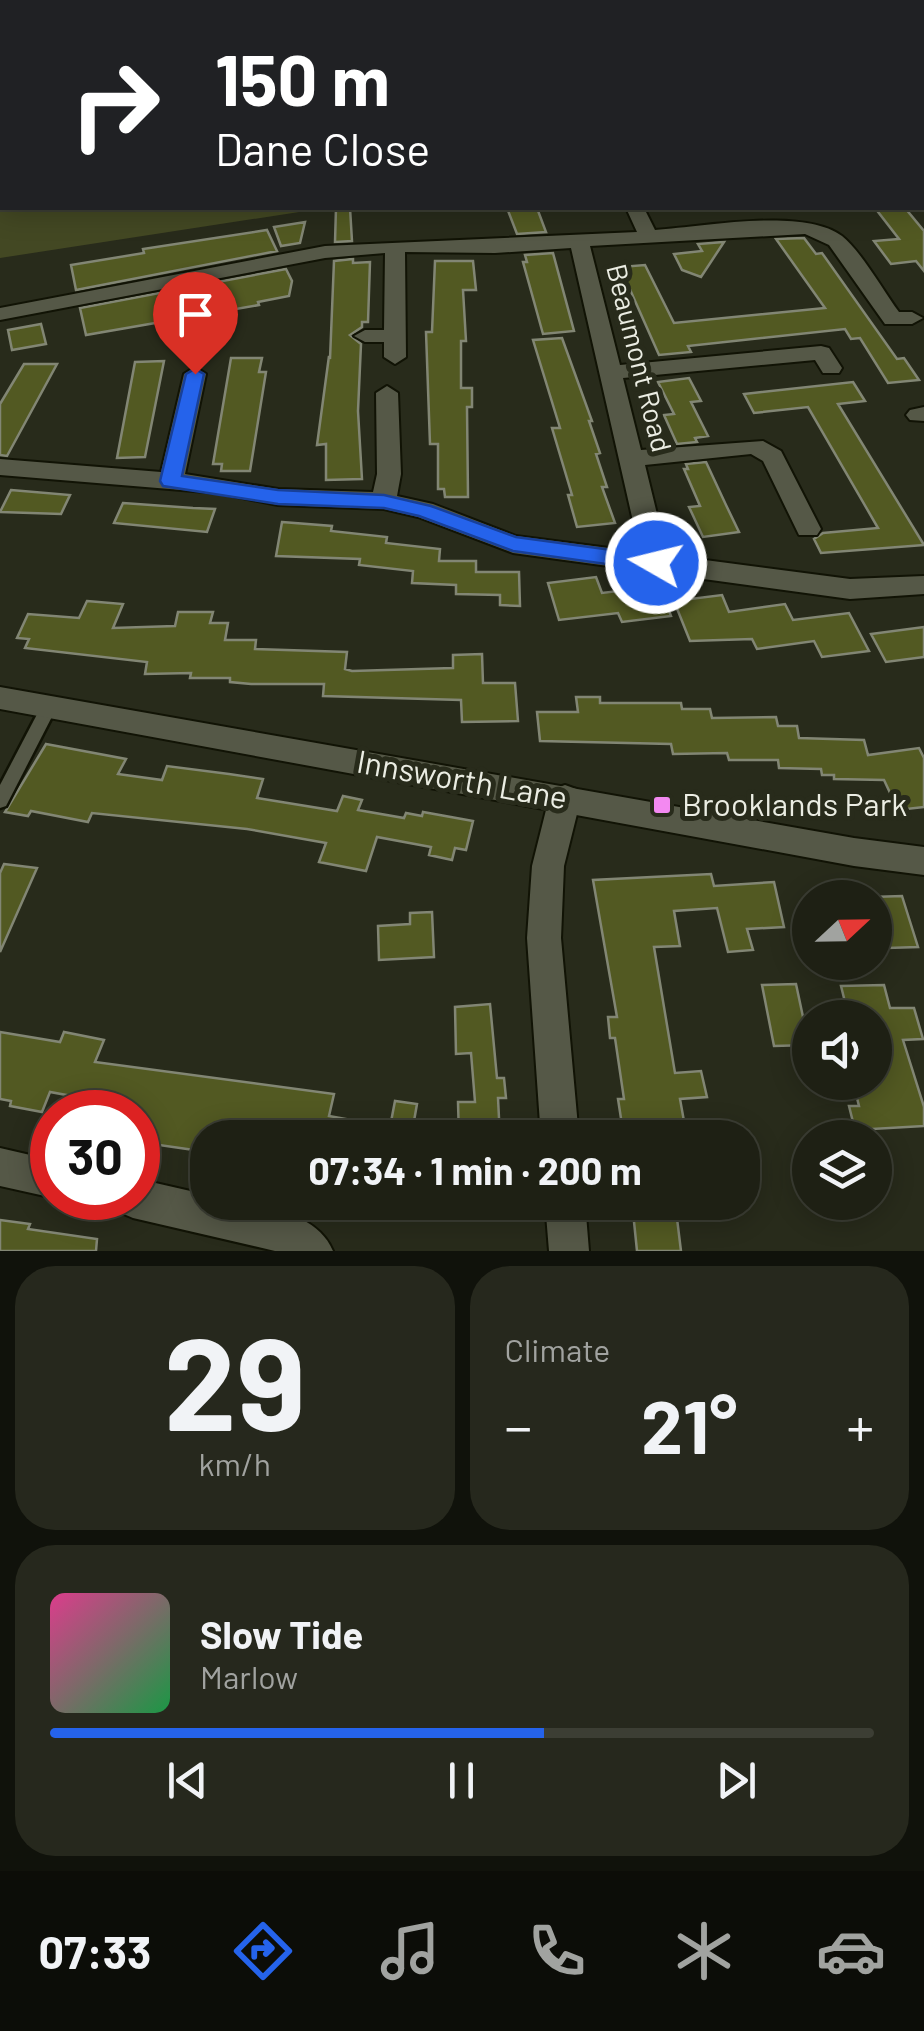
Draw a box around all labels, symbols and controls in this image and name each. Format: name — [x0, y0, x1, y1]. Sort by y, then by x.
text: 150 m — [215, 36, 390, 120]
icon: right — [50, 40, 180, 170]
text: Dane Close — [215, 121, 430, 175]
street label: Beaumont Road — [600, 260, 680, 455]
pin — [153, 272, 238, 375]
icon: arrive — [168, 287, 223, 342]
position arrow — [604, 511, 708, 615]
street label: Innsworth Lane — [354, 741, 571, 815]
place label: Brooklands Park — [682, 784, 907, 822]
marker: Brooklands Park — [651, 794, 673, 816]
north arrow — [792, 880, 892, 980]
map controls — [792, 880, 892, 1220]
button: sound — [792, 1000, 892, 1100]
speed limit sign: 30 — [30, 1090, 160, 1220]
button: layers — [792, 1120, 892, 1220]
text: 07:34 · 1 min · 200 m — [308, 1147, 642, 1193]
text: 29 — [164, 1301, 306, 1457]
text: Climate — [505, 1330, 610, 1368]
text: 21° — [641, 1379, 737, 1469]
text: − — [505, 1392, 532, 1458]
text: + — [846, 1392, 874, 1458]
text: km/h — [199, 1444, 271, 1482]
text: Slow Tide — [200, 1611, 363, 1657]
text: Marlow — [200, 1657, 298, 1695]
icon: previous — [160, 1753, 215, 1808]
icon: pause — [434, 1753, 489, 1808]
icon: next — [709, 1753, 764, 1808]
icon: directions — [228, 1916, 298, 1986]
icon: music — [375, 1916, 445, 1986]
icon: phone — [522, 1916, 592, 1986]
icon: climate — [669, 1916, 739, 1986]
icon: car — [816, 1916, 886, 1986]
text: 07:33 — [38, 1924, 151, 1978]

